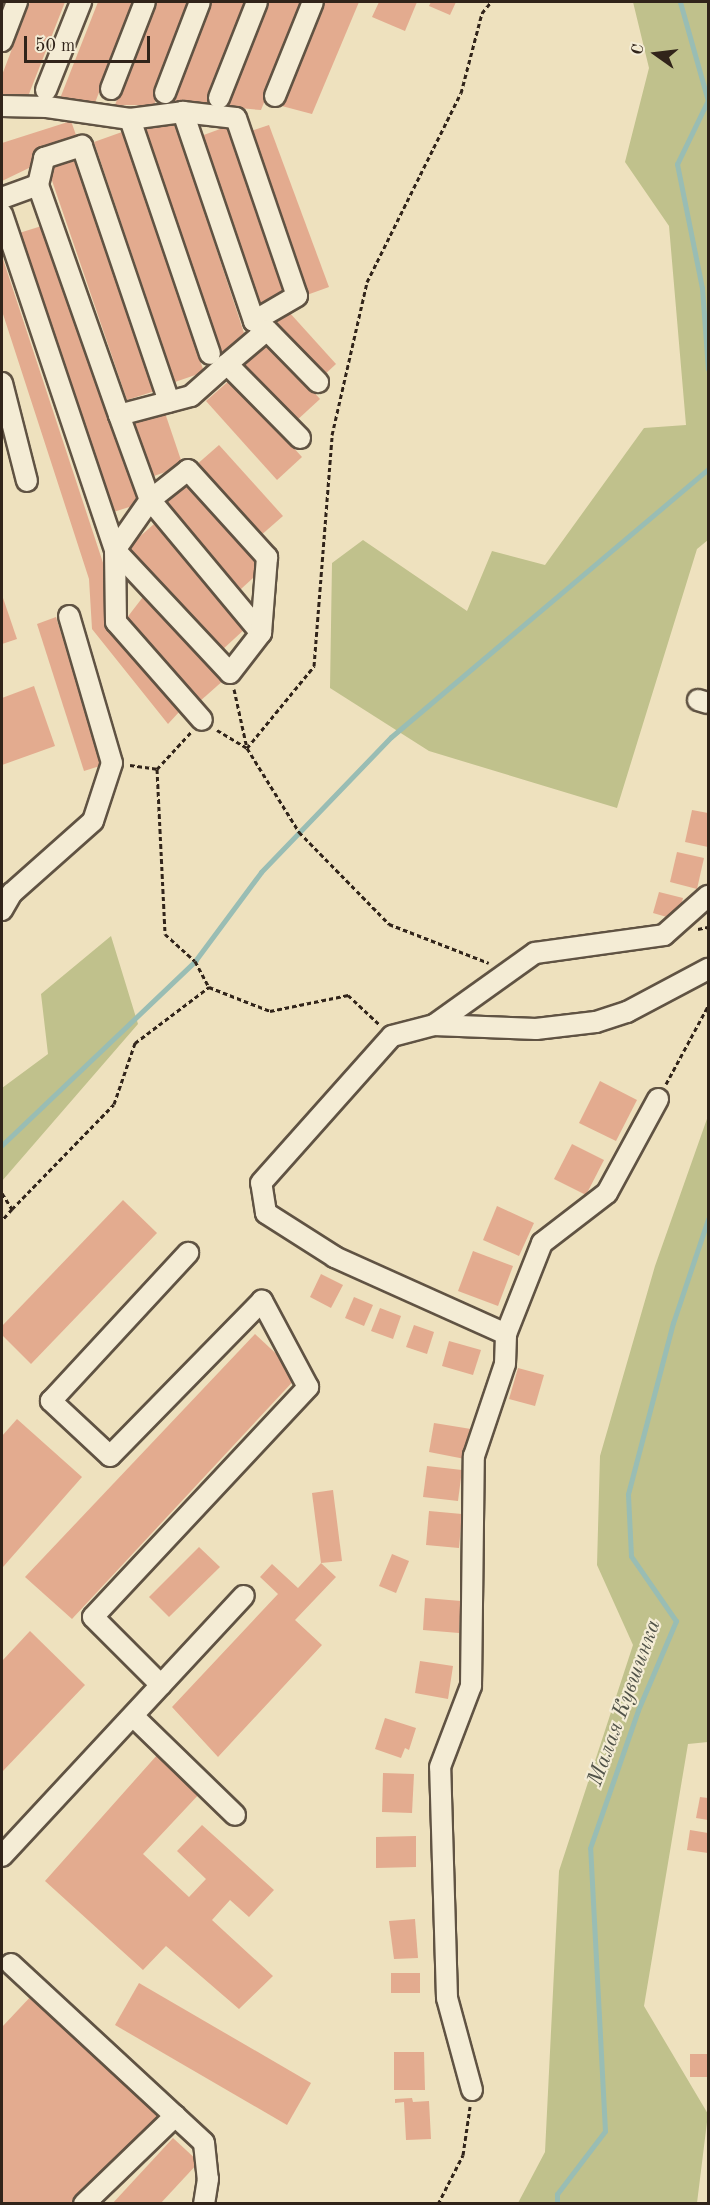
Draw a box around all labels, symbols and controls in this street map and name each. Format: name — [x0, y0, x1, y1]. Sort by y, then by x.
scale bar — [27, 24, 153, 62]
north arrow — [626, 24, 686, 84]
text: 50 m — [35, 37, 75, 55]
text: С — [629, 43, 648, 57]
water label: Малая Кувшинка — [583, 1616, 667, 1790]

